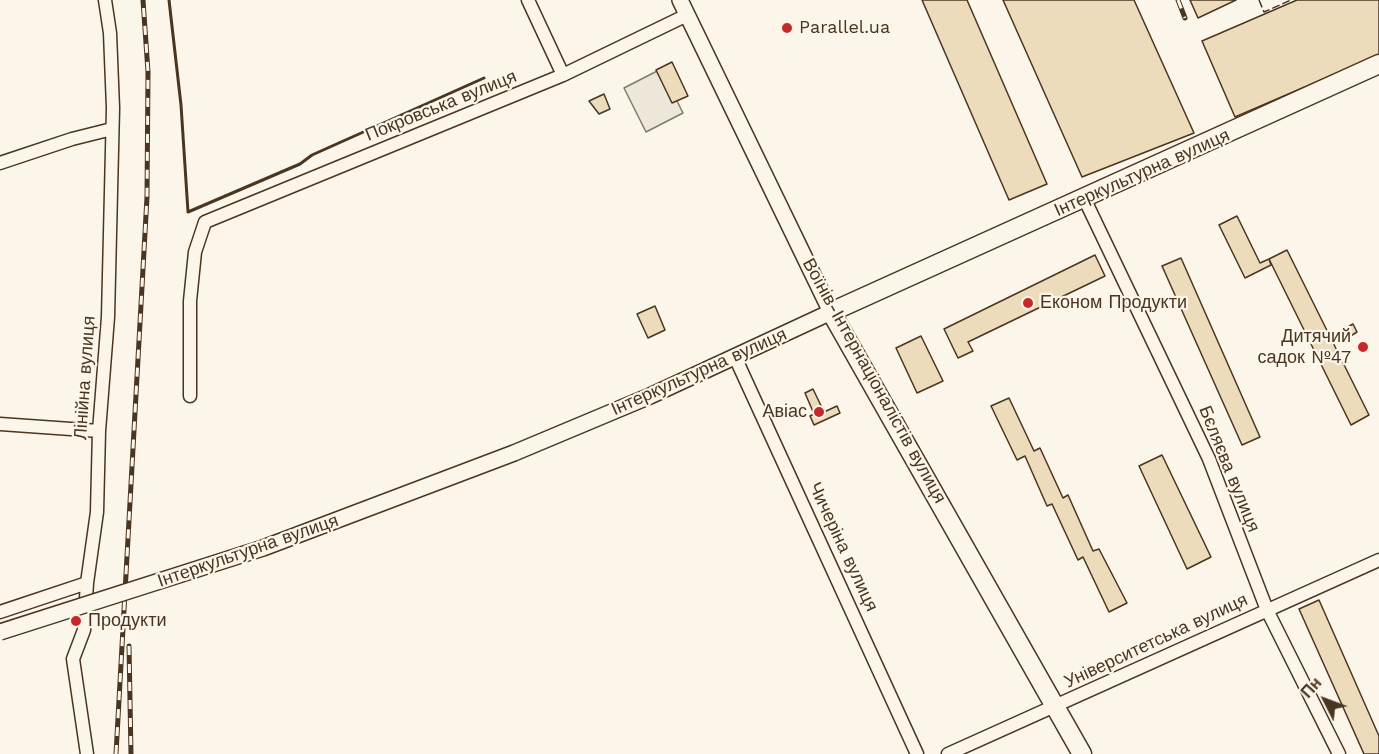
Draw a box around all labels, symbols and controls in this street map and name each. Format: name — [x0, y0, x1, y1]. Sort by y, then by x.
place label: Parallel.ua — [799, 17, 890, 39]
marker: Parallel.ua — [780, 21, 794, 35]
street label: Покровська вулиця — [362, 66, 520, 146]
street label: Інтеркультурна вулиця — [1051, 125, 1233, 221]
street label: Воїнів-Інтернаціоналістів вулиця — [797, 255, 951, 507]
place label: Економ Продукти — [1040, 292, 1187, 314]
marker: Економ Продукти — [1021, 296, 1035, 310]
street label: Лінійна вулиця — [70, 315, 100, 441]
street label: Інтеркультурна вулиця — [608, 324, 790, 420]
place label: Дитячий садок №47 — [1258, 326, 1351, 368]
marker: Дитячий садок №47 — [1356, 340, 1370, 354]
place label: Авіас — [762, 401, 807, 423]
street label: Бєляєва вулиця — [1194, 403, 1264, 535]
marker: Авіас — [812, 405, 826, 419]
street label: Чичеріна вулиця — [804, 479, 882, 615]
street label: Інтеркультурна вулиця — [155, 510, 341, 592]
street label: Університетська вулиця — [1061, 589, 1251, 693]
place label: Продукти — [88, 610, 166, 632]
marker: Продукти — [69, 614, 83, 628]
north arrow — [1295, 670, 1355, 730]
text: Пн — [1297, 673, 1325, 702]

